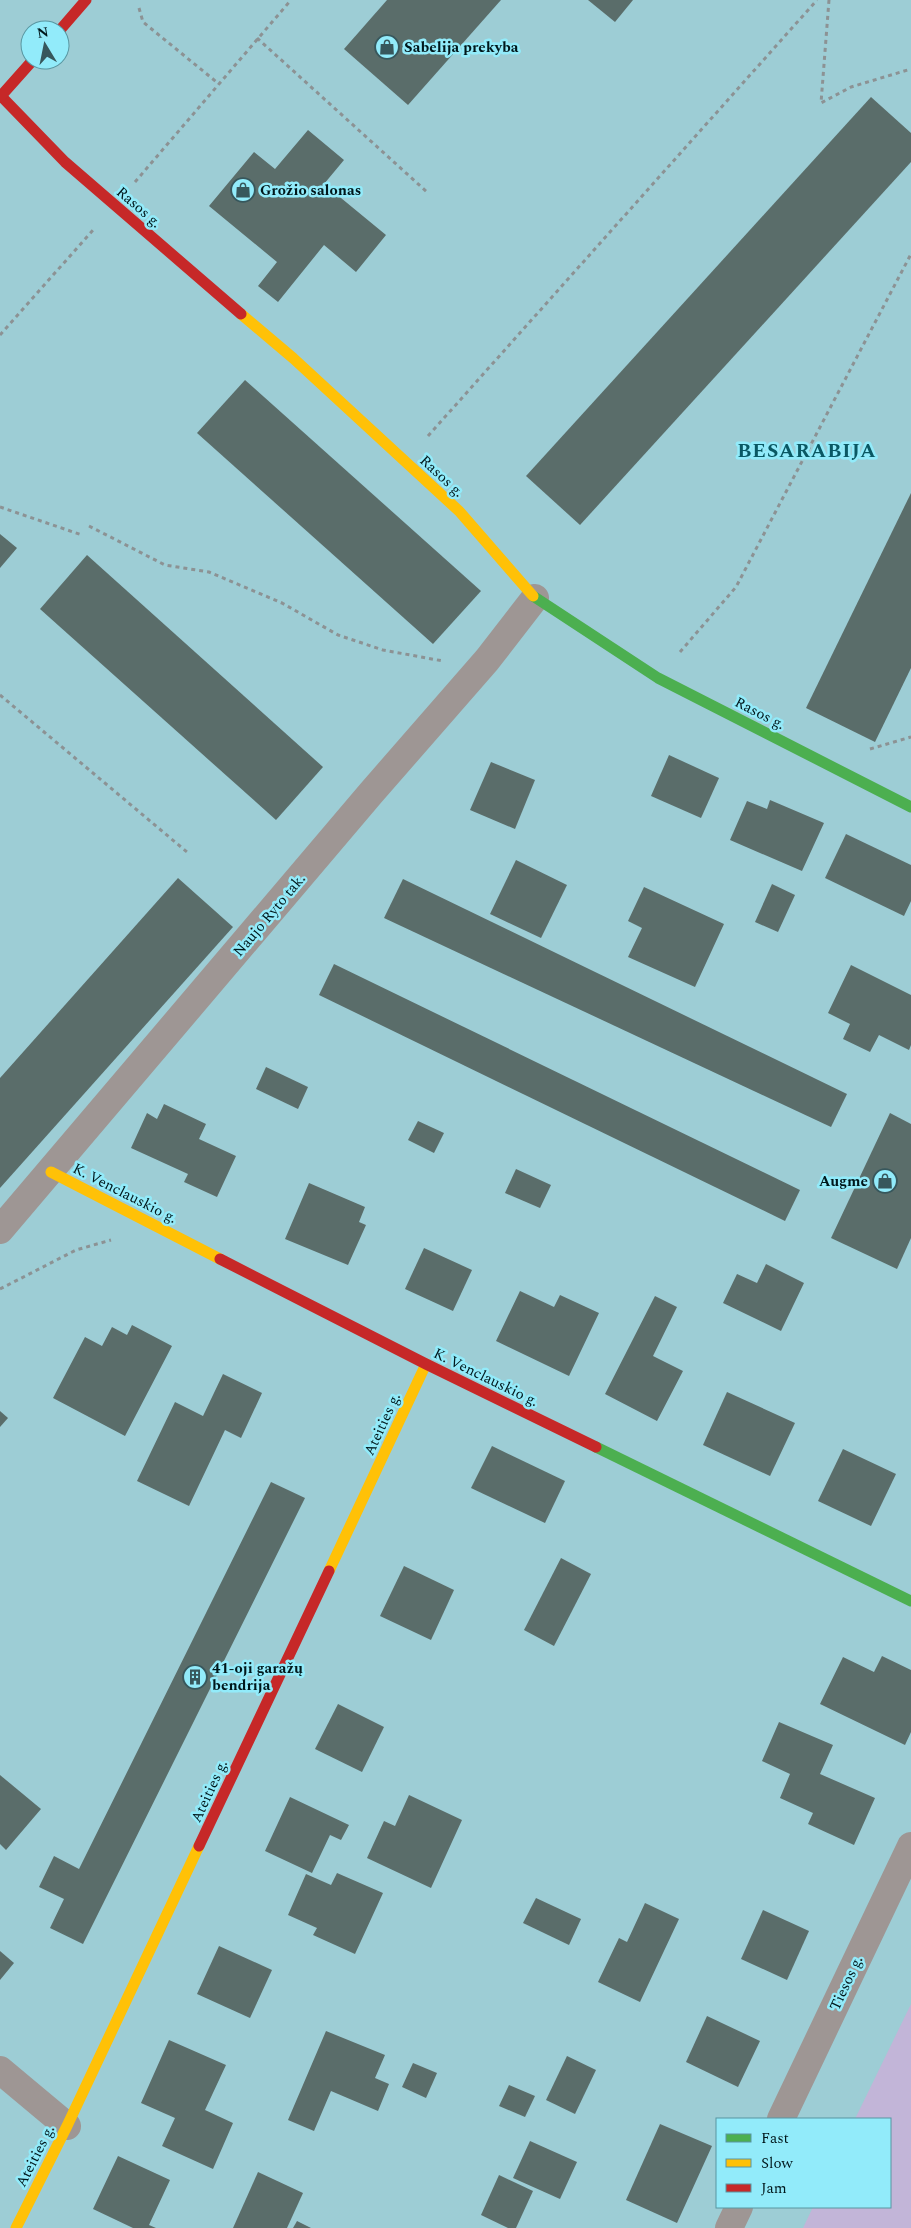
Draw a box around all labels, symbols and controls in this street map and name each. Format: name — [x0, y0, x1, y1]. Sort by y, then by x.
north arrow — [20, 20, 70, 70]
text: N — [35, 21, 50, 44]
shop icon: Sabelija prekyba — [374, 34, 400, 60]
place label: Sabelija prekyba — [404, 36, 519, 59]
shop icon: Grožio salonas — [230, 177, 256, 203]
place label: Grožio salonas — [260, 179, 361, 202]
street label: Rasos g. — [111, 181, 166, 234]
district label: BESARABIJA — [737, 436, 877, 466]
street label: Rasos g. — [414, 450, 469, 503]
street label: Rasos g. — [731, 691, 789, 736]
street label: Naujo Ryto tak. — [228, 869, 311, 962]
street label: K. Venclauskio g. — [69, 1157, 181, 1230]
shop icon: Augme — [872, 1168, 898, 1194]
place label: Augme — [819, 1170, 868, 1193]
street label: K. Venclauskio g. — [429, 1342, 542, 1413]
street label: Ateities g. — [358, 1389, 407, 1459]
place label: 41-oji garažų bendrija — [212, 1657, 303, 1697]
building icon: 41-oji garažų bendrija — [182, 1664, 208, 1690]
street label: Ateities g. — [185, 1756, 234, 1826]
street label: Tiesos g. — [824, 1952, 869, 2014]
legend — [716, 2118, 891, 2208]
street label: Ateities g. — [10, 2121, 61, 2191]
text: Fast — [761, 2127, 789, 2150]
text: Slow — [761, 2152, 793, 2175]
text: Jam — [761, 2177, 787, 2200]

